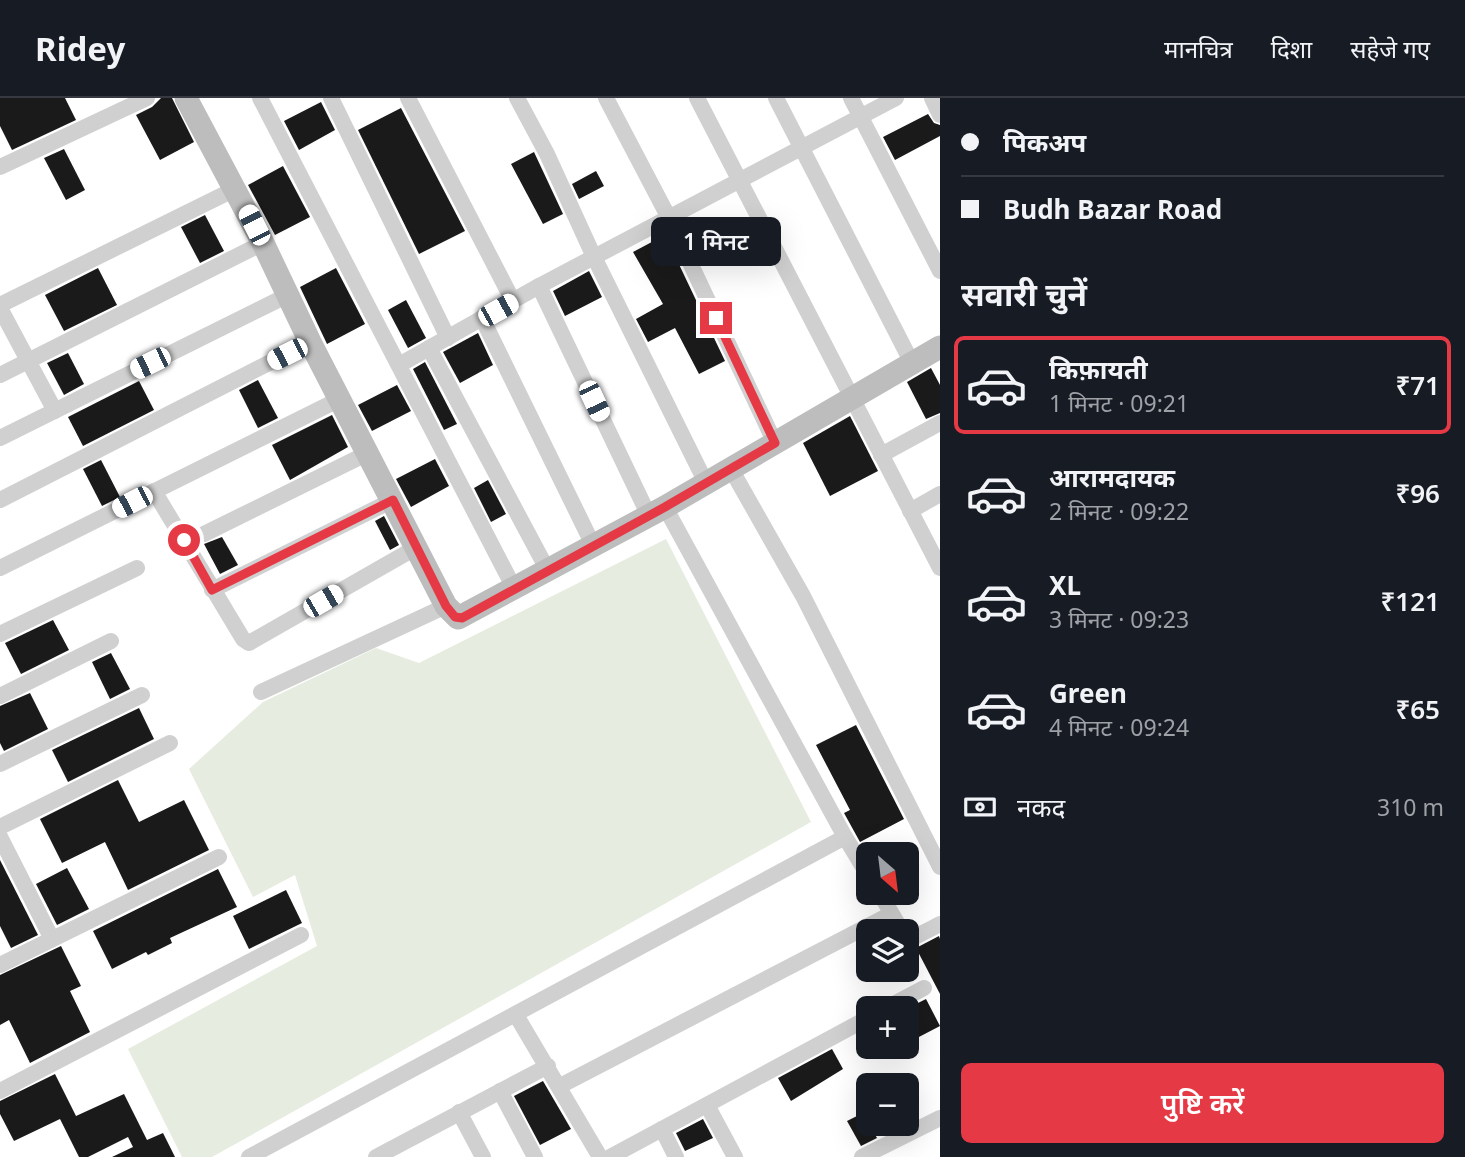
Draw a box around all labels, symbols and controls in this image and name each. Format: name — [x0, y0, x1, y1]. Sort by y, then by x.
text: Ridey — [35, 26, 125, 71]
text: मानचित्र — [1164, 32, 1233, 65]
text: दिशा — [1271, 32, 1312, 65]
text: सहेजे गए — [1350, 32, 1430, 65]
text: पिकअप — [1003, 124, 1086, 160]
text: Budh Bazar Road — [1003, 191, 1222, 227]
car — [236, 202, 273, 248]
callout: 1 मिनट — [651, 216, 781, 266]
text: 1 मिनट — [683, 225, 749, 257]
text: सवारी चुनें — [961, 272, 1087, 315]
car — [475, 291, 522, 329]
route end — [700, 302, 732, 334]
car — [264, 335, 311, 373]
car — [127, 344, 174, 382]
text: किफ़ायती — [1049, 351, 1148, 387]
icon: car — [965, 354, 1028, 417]
text: ₹71 — [1395, 367, 1440, 403]
car — [576, 378, 613, 424]
text: 1 मिनट · 09:21 — [1049, 387, 1189, 419]
text: आरामदायक — [1049, 459, 1175, 495]
icon: car — [965, 462, 1028, 525]
text: ₹96 — [1395, 475, 1440, 511]
car — [109, 483, 156, 521]
text: 2 मिनट · 09:22 — [1049, 495, 1189, 527]
route start — [168, 524, 200, 556]
text: XL — [1049, 567, 1081, 603]
icon: car — [965, 570, 1028, 633]
car — [300, 581, 347, 621]
text: ₹121 — [1381, 583, 1440, 619]
text: 3 मिनट · 09:23 — [1049, 603, 1189, 635]
text: Green — [1049, 675, 1127, 711]
icon: car — [965, 678, 1028, 741]
text: ₹65 — [1395, 691, 1440, 727]
text: 4 मिनट · 09:24 — [1049, 711, 1189, 743]
icon: cash — [961, 788, 999, 826]
text: नकद — [1017, 789, 1065, 825]
text: 310 m — [1377, 791, 1444, 823]
north arrow — [856, 842, 919, 905]
map controls — [856, 842, 919, 1136]
button: layers — [856, 919, 919, 982]
button: + — [856, 996, 919, 1059]
button: पुष्टि करें — [961, 1063, 1444, 1143]
button: − — [856, 1073, 919, 1136]

